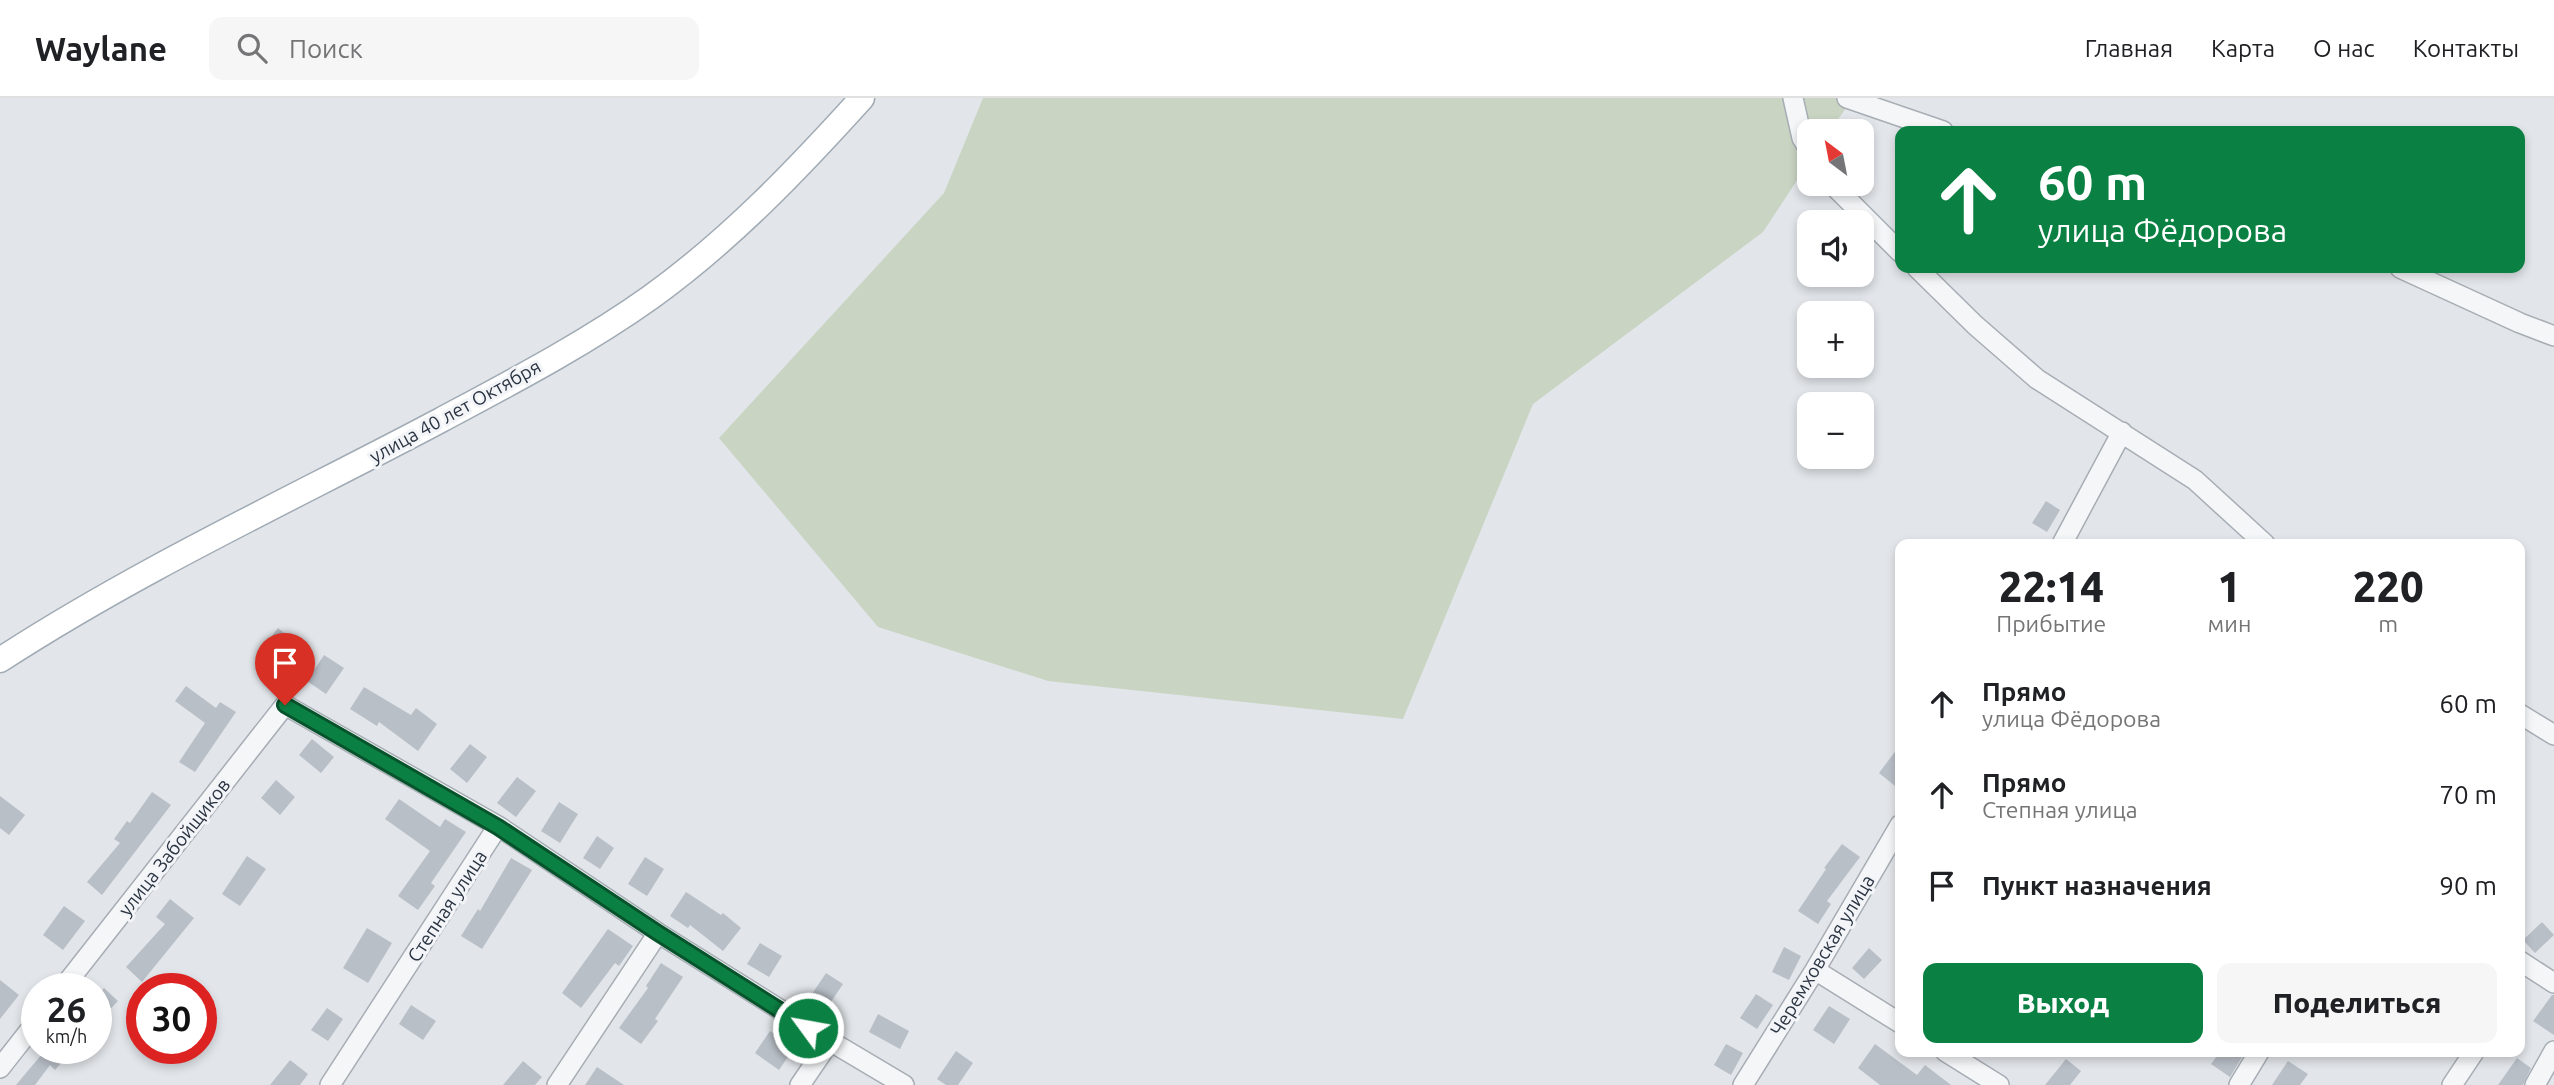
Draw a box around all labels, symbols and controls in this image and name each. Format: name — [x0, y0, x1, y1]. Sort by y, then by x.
search box — [209, 17, 699, 80]
icon: search — [233, 29, 271, 67]
text: Waylane — [35, 30, 167, 67]
text: Поиск — [289, 34, 363, 63]
text: Главная — [2085, 35, 2173, 62]
text: Карта — [2211, 35, 2275, 62]
text: О нас — [2313, 35, 2375, 62]
text: Контакты — [2413, 35, 2519, 62]
north arrow — [1797, 119, 1874, 196]
map controls — [1797, 119, 1874, 469]
icon: ahead — [1923, 154, 2014, 245]
text: 60 m — [2038, 154, 2147, 209]
button: sound — [1797, 210, 1874, 287]
text: улица Фёдорова — [2038, 212, 2287, 248]
button: + — [1797, 301, 1874, 378]
street label: улица 40 лет Октября — [366, 355, 544, 467]
button: − — [1797, 392, 1874, 469]
text: 22:14 — [1999, 563, 2104, 610]
text: 1 — [2218, 563, 2241, 610]
text: 220 — [2353, 563, 2424, 610]
text: Прибытие — [1996, 611, 2106, 636]
text: мин — [2208, 611, 2251, 636]
text: m — [2378, 611, 2398, 636]
pin — [255, 633, 315, 705]
icon: arrive — [266, 644, 304, 682]
text: Прямо — [1982, 677, 2066, 706]
icon: ahead — [1923, 685, 1961, 723]
text: 60 m — [2439, 689, 2497, 718]
text: улица Фёдорова — [1982, 706, 2161, 731]
text: Прямо — [1982, 768, 2066, 797]
street label: улица Забойщиков — [114, 774, 234, 920]
icon: ahead — [1923, 776, 1961, 814]
text: 70 m — [2439, 780, 2497, 809]
text: Степная улица — [1982, 797, 2138, 822]
street label: Степная улица — [403, 846, 491, 966]
icon: arrive — [1923, 867, 1961, 905]
street label: Черемховская улица — [1765, 871, 1879, 1039]
text: Пункт назначения — [1982, 871, 2212, 900]
text: 90 m — [2439, 871, 2497, 900]
button: Выход — [1923, 963, 2203, 1043]
button: Поделиться — [2217, 963, 2497, 1043]
speed limit sign: 30 — [126, 973, 217, 1064]
text: 26 — [47, 989, 86, 1029]
position arrow — [771, 991, 845, 1065]
text: km/h — [46, 1026, 87, 1046]

